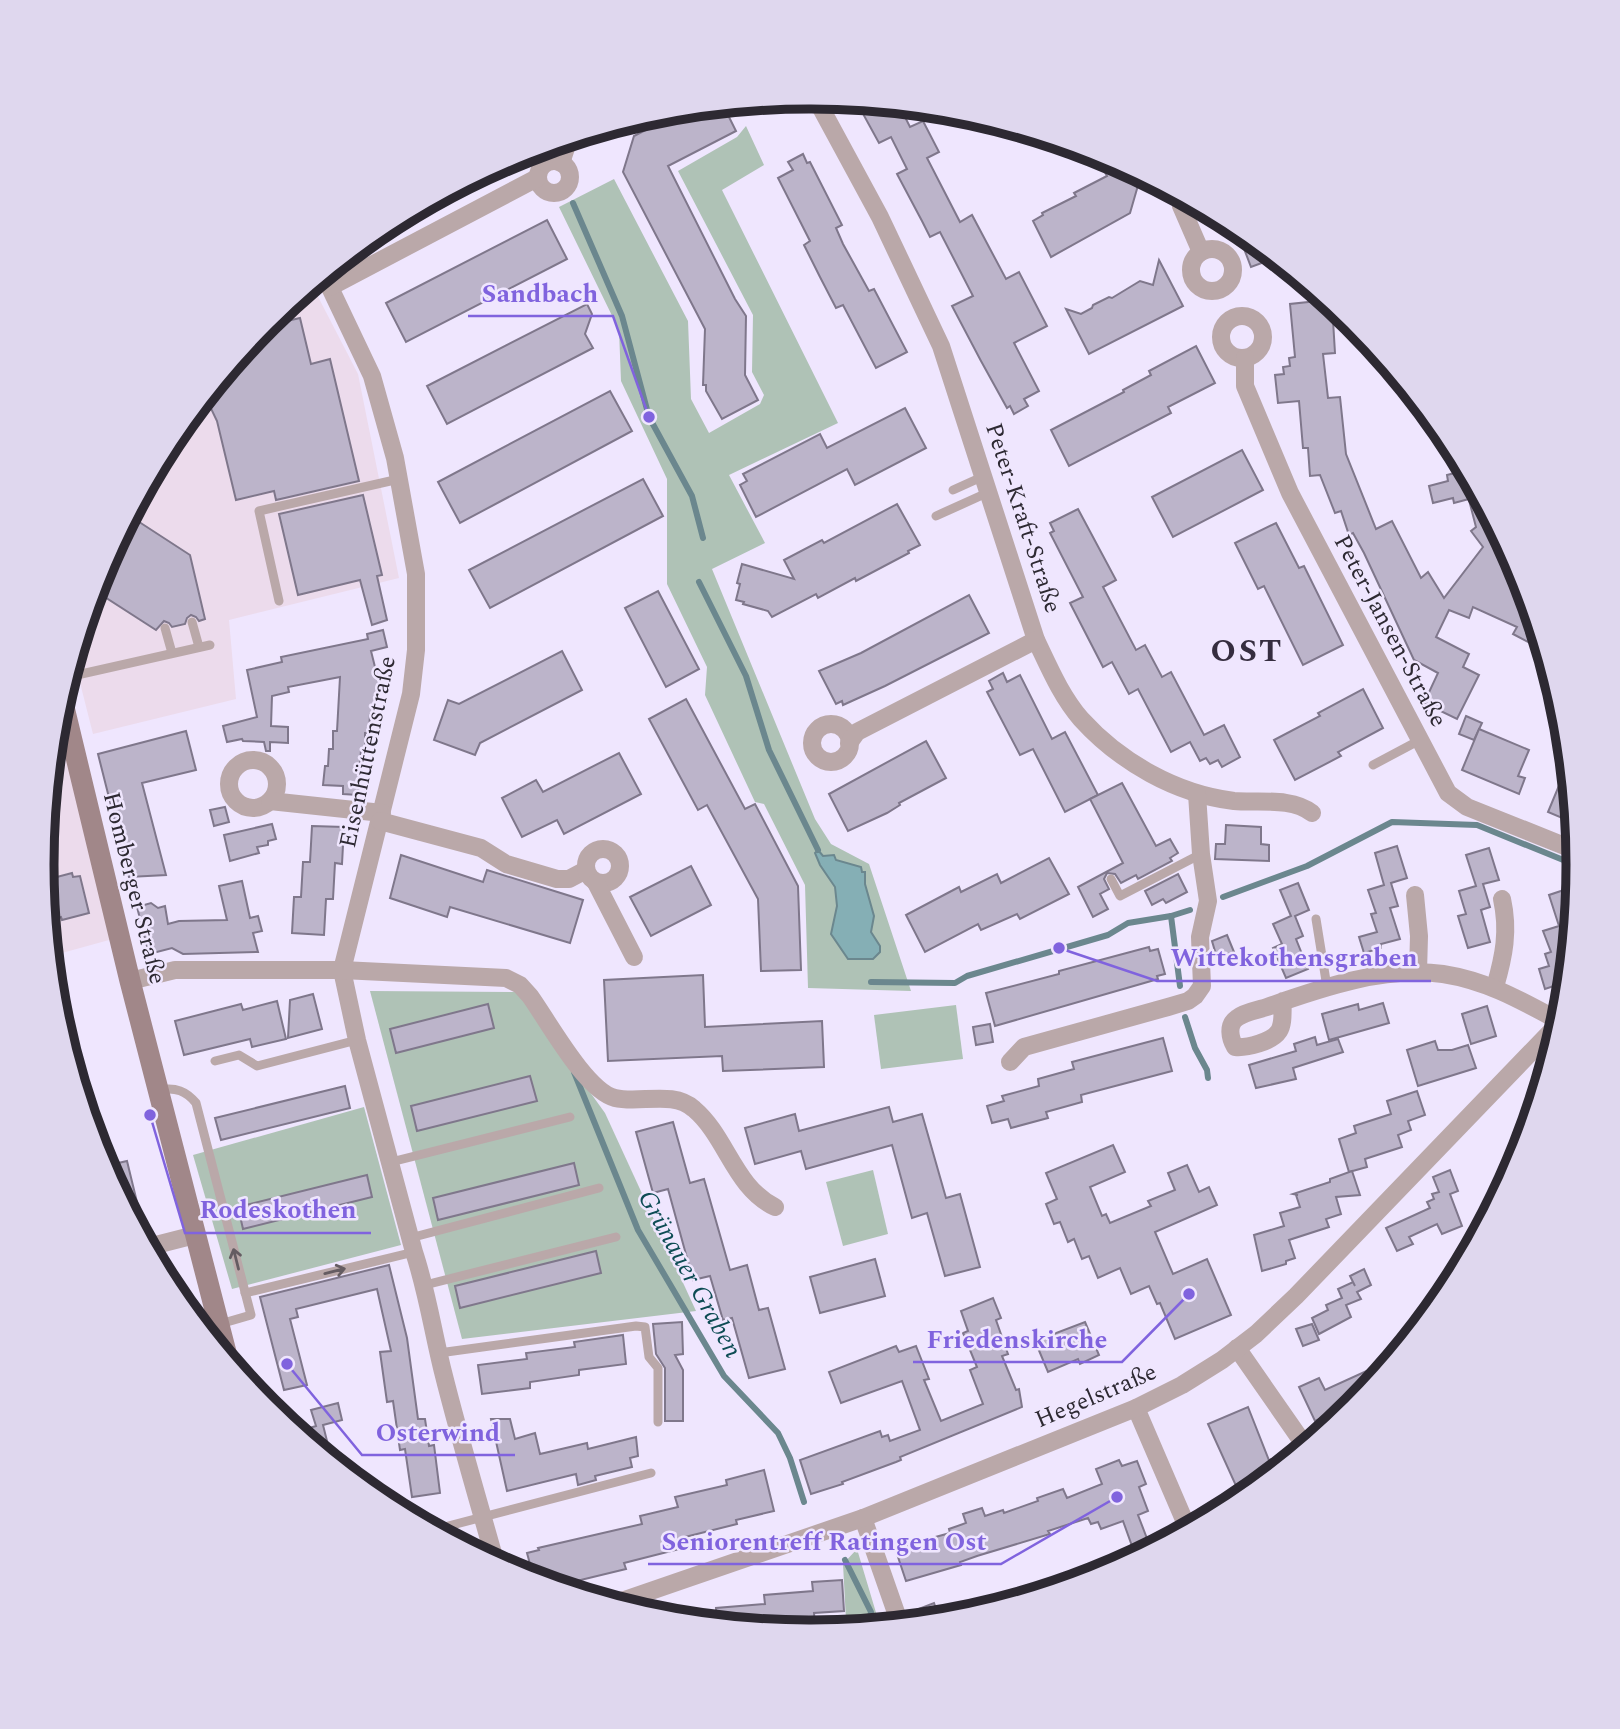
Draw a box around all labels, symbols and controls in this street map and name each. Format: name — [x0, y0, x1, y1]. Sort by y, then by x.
callout: Sandbach — [468, 269, 613, 316]
text: Sandbach — [482, 274, 598, 314]
street label: Peter-Kraft-Straße — [975, 418, 1071, 618]
street label: Peter-Jansen-Straße — [1324, 528, 1456, 734]
district label: OST — [1211, 627, 1283, 676]
street label: Eisenhüttenstraße — [330, 653, 406, 851]
street label: Homberger Straße — [93, 788, 175, 988]
callout: Wittekothensgraben — [1157, 934, 1431, 981]
text: Wittekothensgraben — [1171, 938, 1417, 978]
water label: Grünauer Graben — [627, 1183, 753, 1365]
callout: Rodeskothen — [185, 1186, 371, 1233]
text: Rodeskothen — [199, 1190, 357, 1230]
one-way arrow — [229, 1248, 242, 1270]
one-way arrow — [323, 1264, 346, 1277]
callout: Friedenskirche — [913, 1315, 1122, 1362]
text: Friedenskirche — [926, 1320, 1108, 1360]
street label: Hegelstraße — [1030, 1354, 1162, 1438]
callout: Osterwind — [362, 1408, 515, 1455]
text: Osterwind — [376, 1413, 500, 1453]
callout: Seniorentreff Ratingen Ost — [648, 1517, 1001, 1564]
text: Seniorentreff Ratingen Ost — [661, 1522, 987, 1562]

